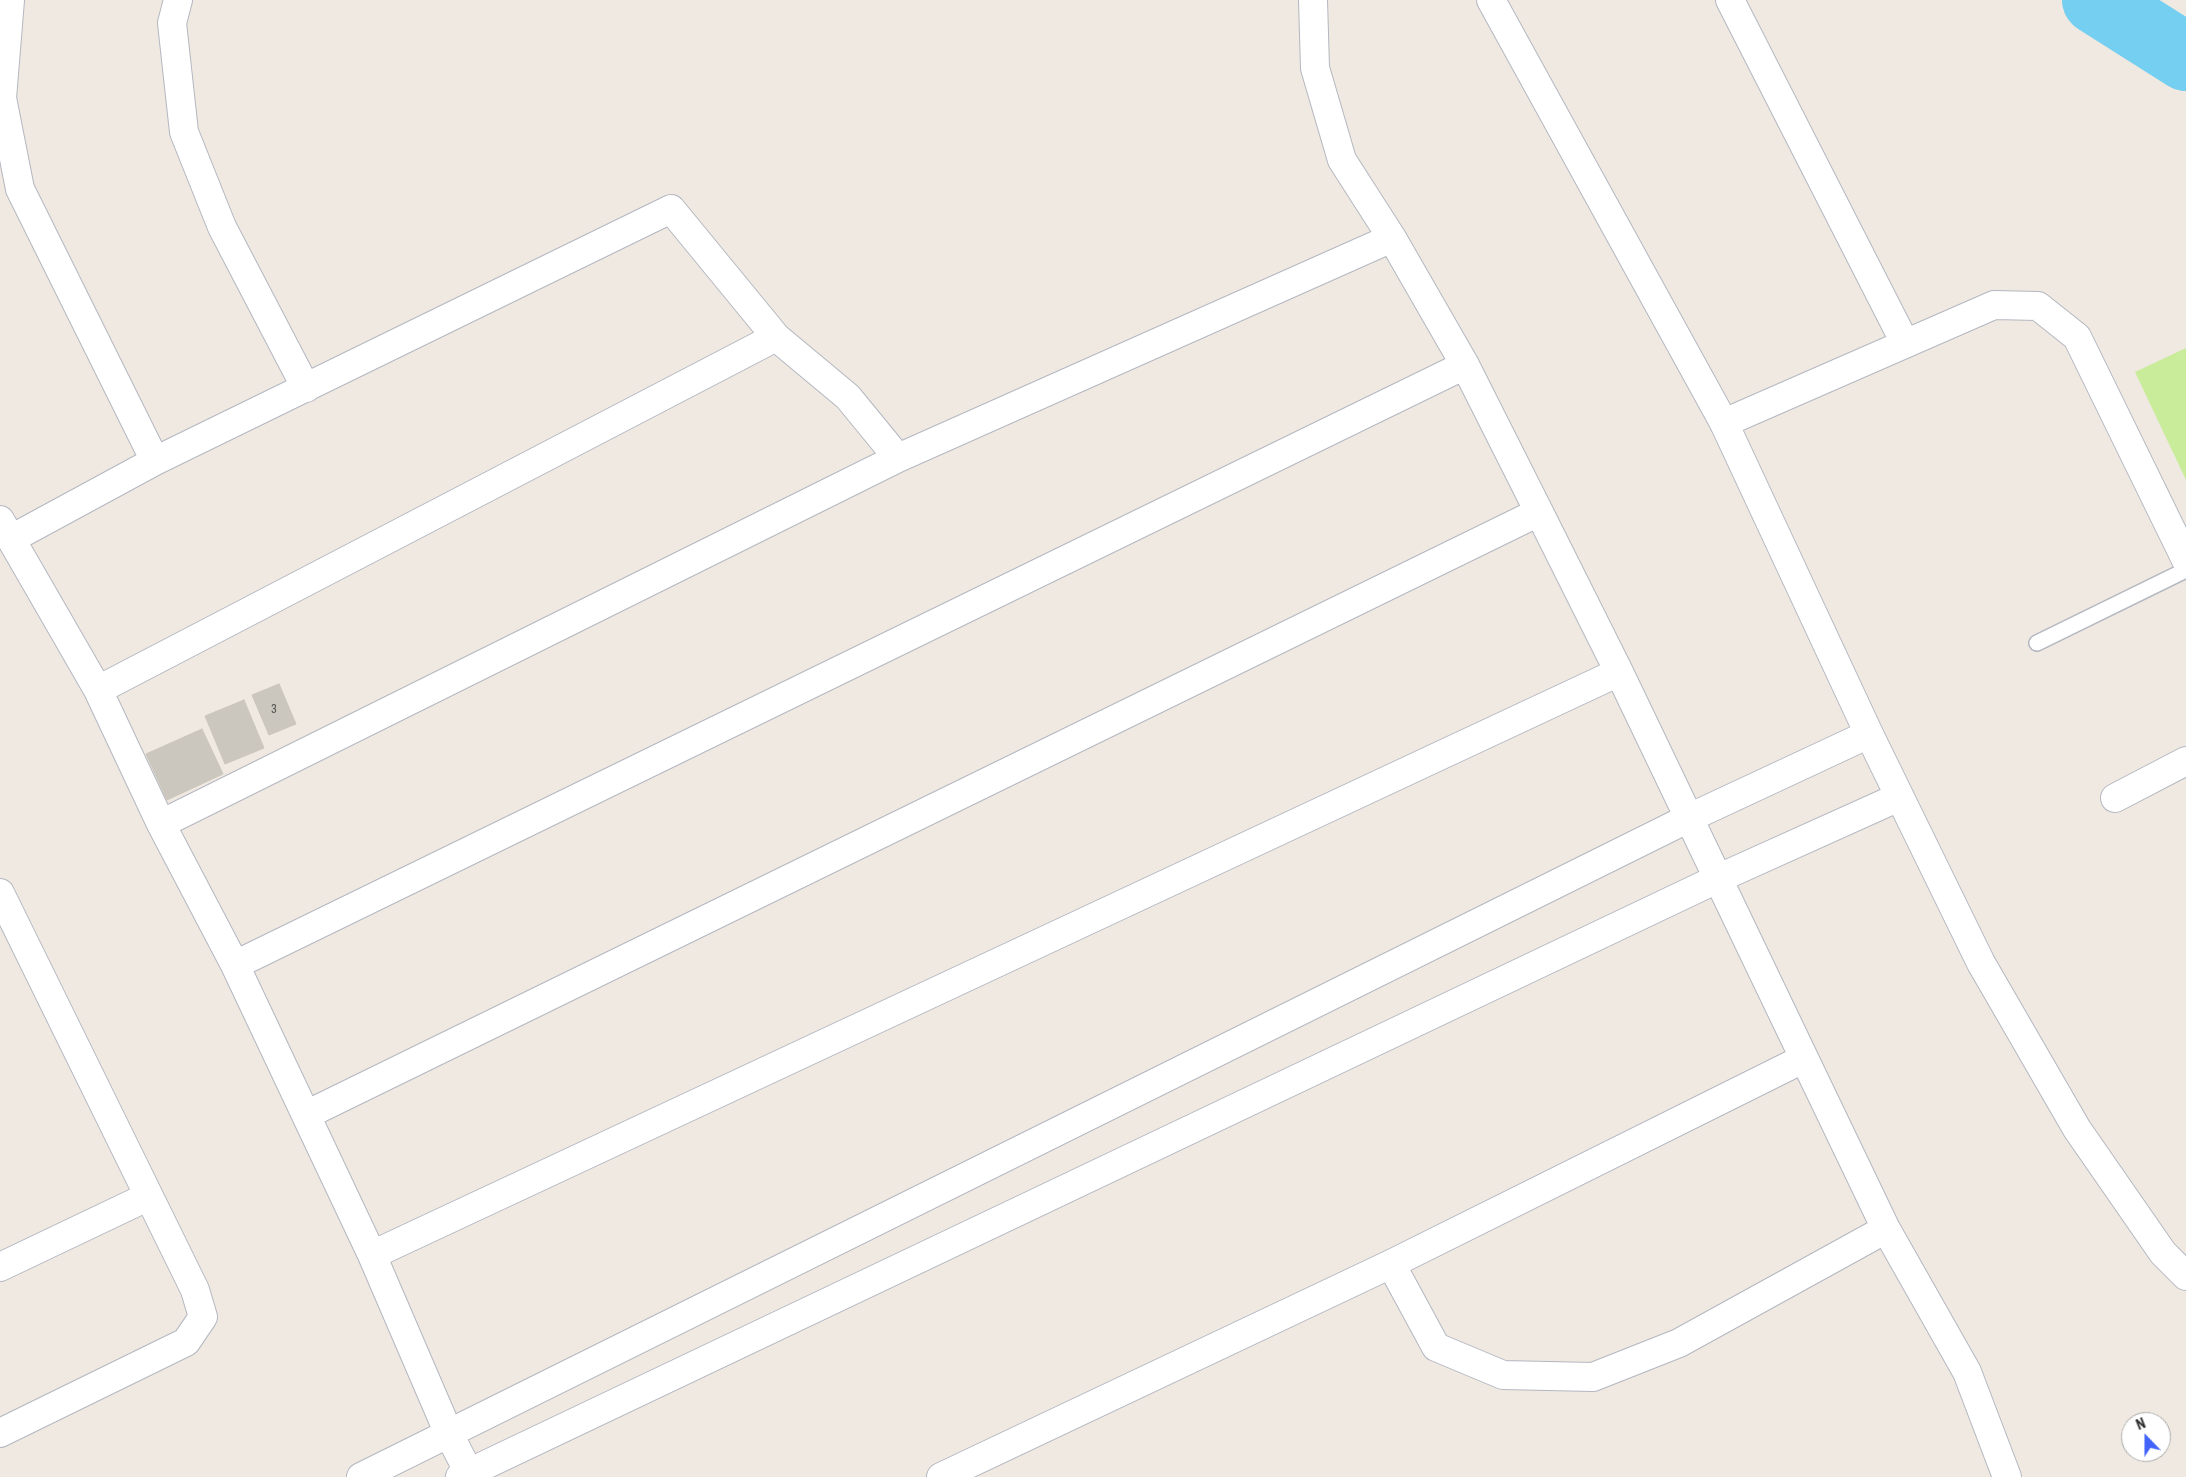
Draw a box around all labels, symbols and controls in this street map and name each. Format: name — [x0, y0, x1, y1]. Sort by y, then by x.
house number: 3 — [271, 703, 277, 717]
north arrow — [2121, 1412, 2171, 1462]
text: N — [2134, 1415, 2148, 1433]

